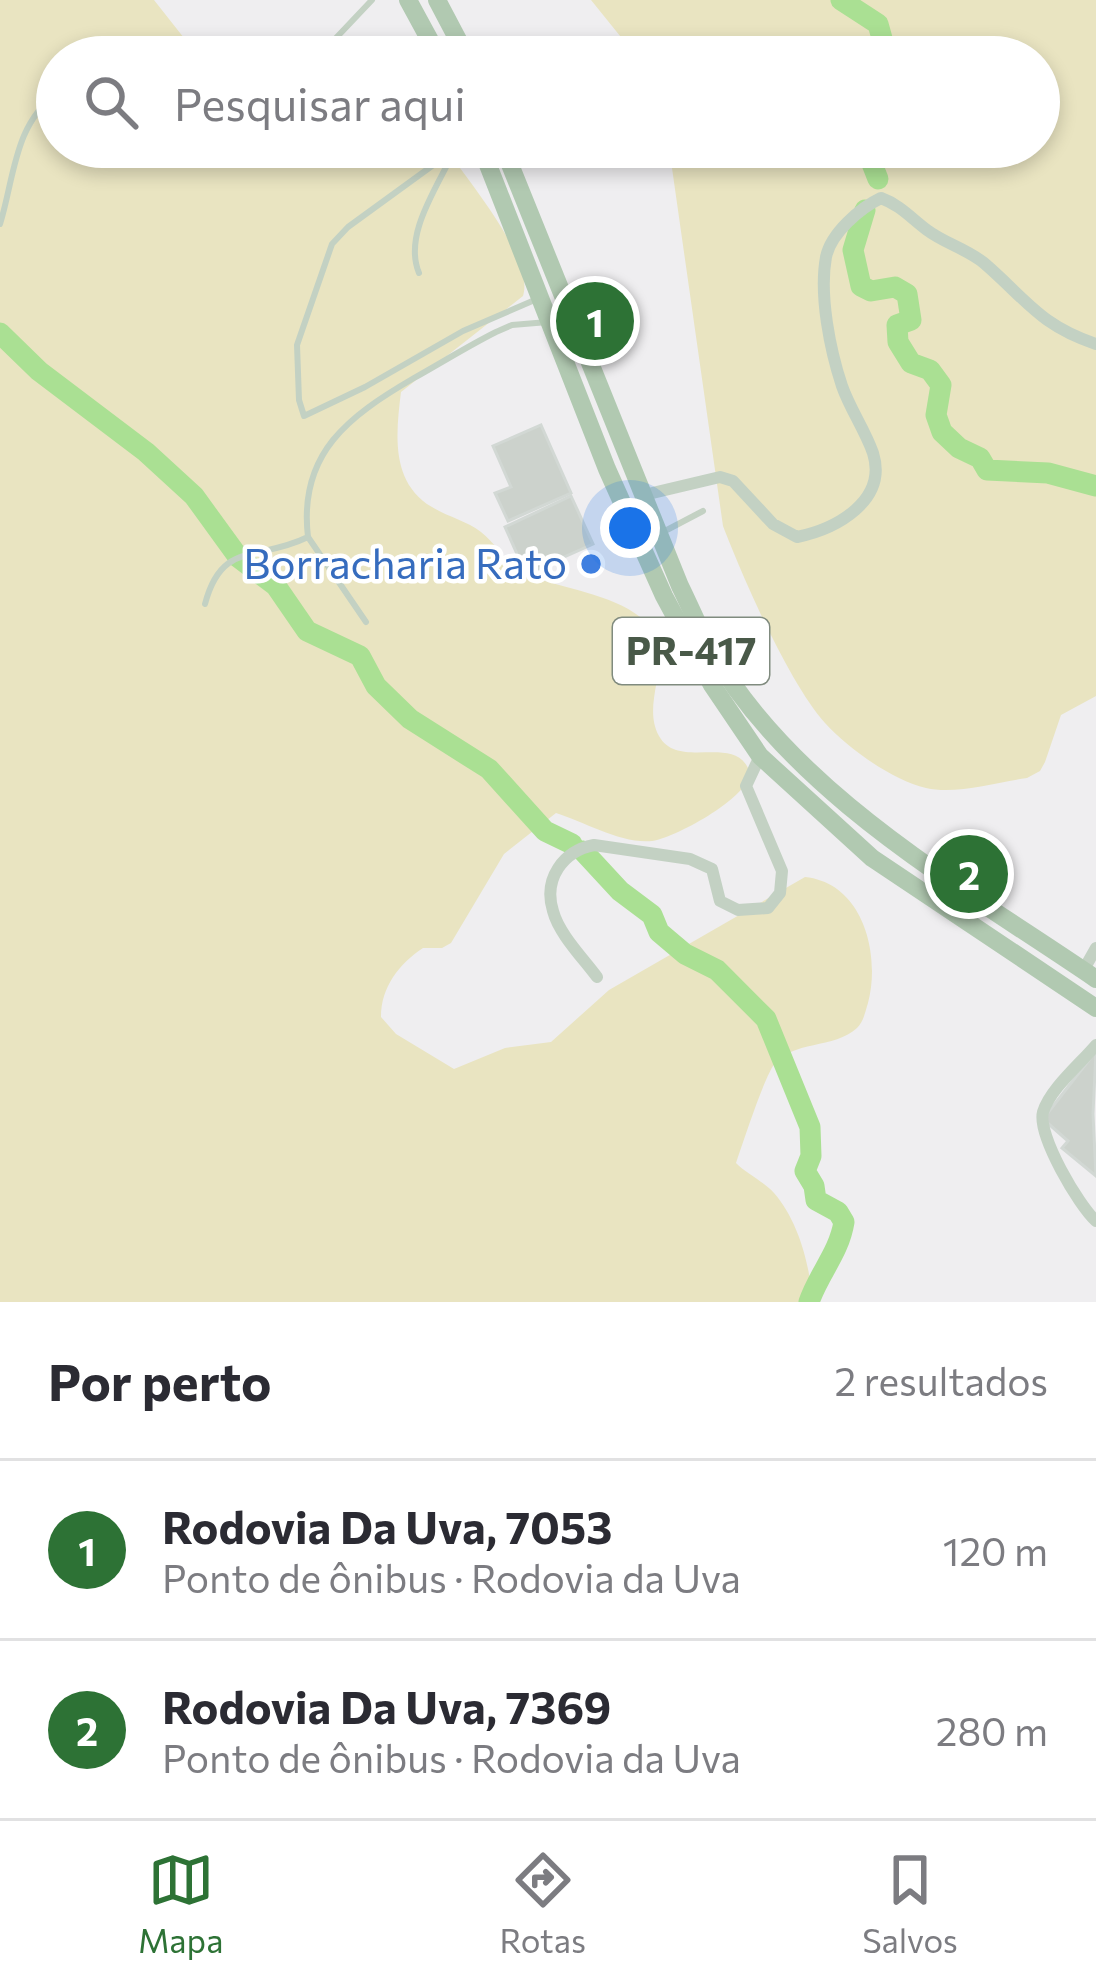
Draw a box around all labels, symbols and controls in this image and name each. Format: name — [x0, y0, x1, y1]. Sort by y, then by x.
search box — [36, 36, 1060, 168]
icon: search — [78, 69, 144, 135]
text: Pesquisar aqui — [174, 75, 466, 130]
pin: 1 — [556, 276, 634, 366]
your location — [600, 498, 660, 558]
place label: Borracharia Rato — [243, 536, 567, 588]
marker: Borracharia Rato — [578, 551, 604, 577]
road number: PR-417 — [613, 618, 769, 684]
pin: 2 — [930, 829, 1008, 919]
text: Por perto — [48, 1349, 272, 1412]
text: 2 resultados — [834, 1356, 1048, 1404]
text: Rodovia Da Uva, 7053 — [162, 1498, 612, 1553]
text: 1 — [78, 1526, 96, 1574]
text: 120 m — [943, 1526, 1048, 1574]
text: Ponto de ônibus · Rodovia da Uva — [162, 1553, 741, 1601]
text: Rodovia Da Uva, 7369 — [162, 1678, 611, 1733]
text: 2 — [76, 1706, 98, 1754]
text: 280 m — [936, 1706, 1048, 1754]
text: Ponto de ônibus · Rodovia da Uva — [162, 1733, 741, 1781]
tab: Mapa — [138, 1847, 223, 1960]
tab: Rotas — [500, 1847, 586, 1960]
tab: Salvos — [862, 1847, 958, 1960]

